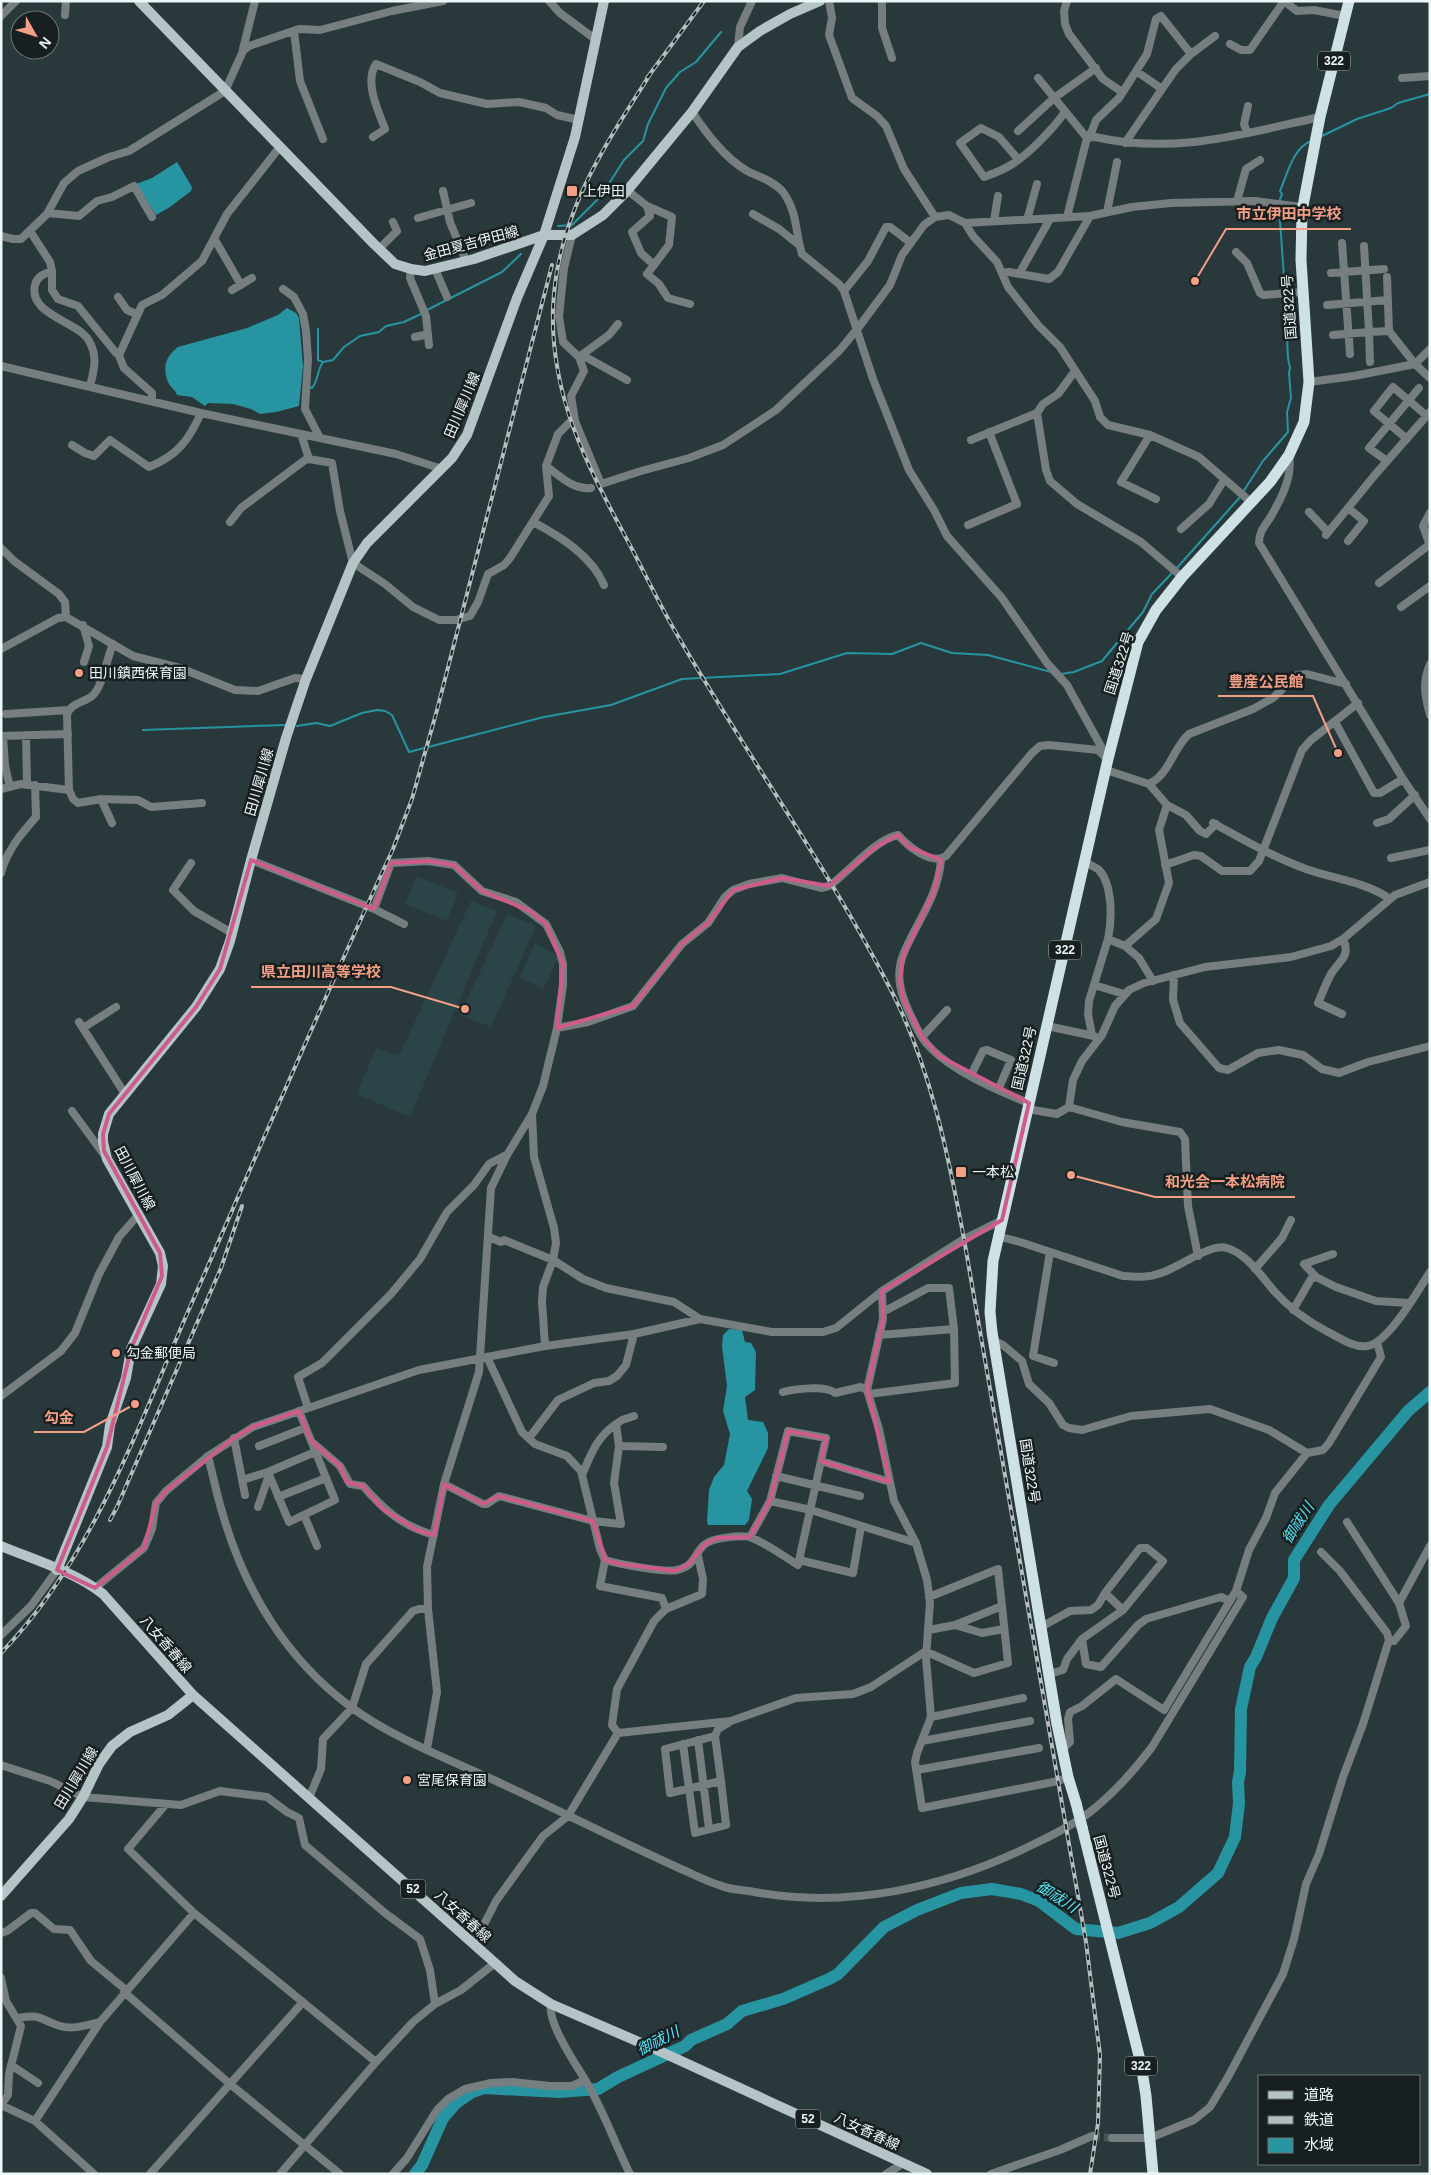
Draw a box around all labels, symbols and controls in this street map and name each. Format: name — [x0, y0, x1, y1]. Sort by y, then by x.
north arrow — [10, 10, 60, 60]
text: N — [36, 34, 55, 52]
road number: 322 — [1318, 51, 1350, 70]
place label: 上伊田 — [583, 183, 625, 199]
marker: 上伊田 — [565, 184, 579, 198]
callout: 市立伊田中学校 — [1226, 199, 1351, 229]
text: 市立伊田中学校 — [1236, 205, 1342, 222]
street label: 金田夏吉伊田線 — [422, 223, 520, 263]
street label: 国道322号 — [1279, 274, 1299, 340]
street label: 田川犀川線 — [441, 370, 483, 440]
street label: 国道322号 — [1101, 629, 1137, 697]
place label: 田川鎮西保育園 — [89, 665, 187, 681]
callout: 豊産公民館 — [1218, 666, 1313, 696]
marker: 田川鎮西保育園 — [73, 667, 85, 679]
text: 豊産公民館 — [1228, 673, 1304, 690]
street label: 田川犀川線 — [242, 746, 276, 818]
road number: 322 — [1049, 940, 1081, 960]
callout: 県立田川高等学校 — [251, 957, 391, 987]
text: 県立田川高等学校 — [261, 963, 381, 980]
street label: 国道322号 — [1009, 1024, 1039, 1092]
street label: 田川犀川線 — [112, 1143, 158, 1213]
place label: 一本松 — [972, 1164, 1014, 1180]
marker: 一本松 — [954, 1165, 968, 1179]
callout: 和光会一本松病院 — [1155, 1167, 1295, 1197]
text: 和光会一本松病院 — [1165, 1173, 1285, 1190]
place label: 勾金郵便局 — [126, 1345, 196, 1361]
marker: 勾金郵便局 — [110, 1347, 122, 1359]
callout: 勾金 — [34, 1402, 84, 1432]
text: 勾金 — [44, 1409, 74, 1426]
street label: 国道322号 — [1017, 1437, 1043, 1505]
water label: 御祓川 — [1278, 1498, 1318, 1546]
street label: 八女香春線 — [137, 1612, 195, 1676]
street label: 田川犀川線 — [51, 1744, 101, 1812]
place label: 宮尾保育園 — [417, 1772, 487, 1788]
marker: 宮尾保育園 — [401, 1774, 413, 1786]
street label: 国道322号 — [1091, 1833, 1123, 1901]
water label: 御祓川 — [1034, 1877, 1083, 1917]
road number: 52 — [400, 1880, 426, 1898]
street label: 八女香春線 — [432, 1887, 494, 1945]
water label: 御祓川 — [634, 2022, 683, 2058]
road number: 322 — [1125, 2056, 1157, 2076]
legend — [1258, 2075, 1421, 2165]
text: 道路 — [1304, 2086, 1334, 2103]
street label: 八女香春線 — [832, 2109, 902, 2153]
road number: 52 — [796, 2110, 820, 2128]
text: 鉄道 — [1304, 2111, 1334, 2128]
text: 水域 — [1304, 2136, 1334, 2153]

